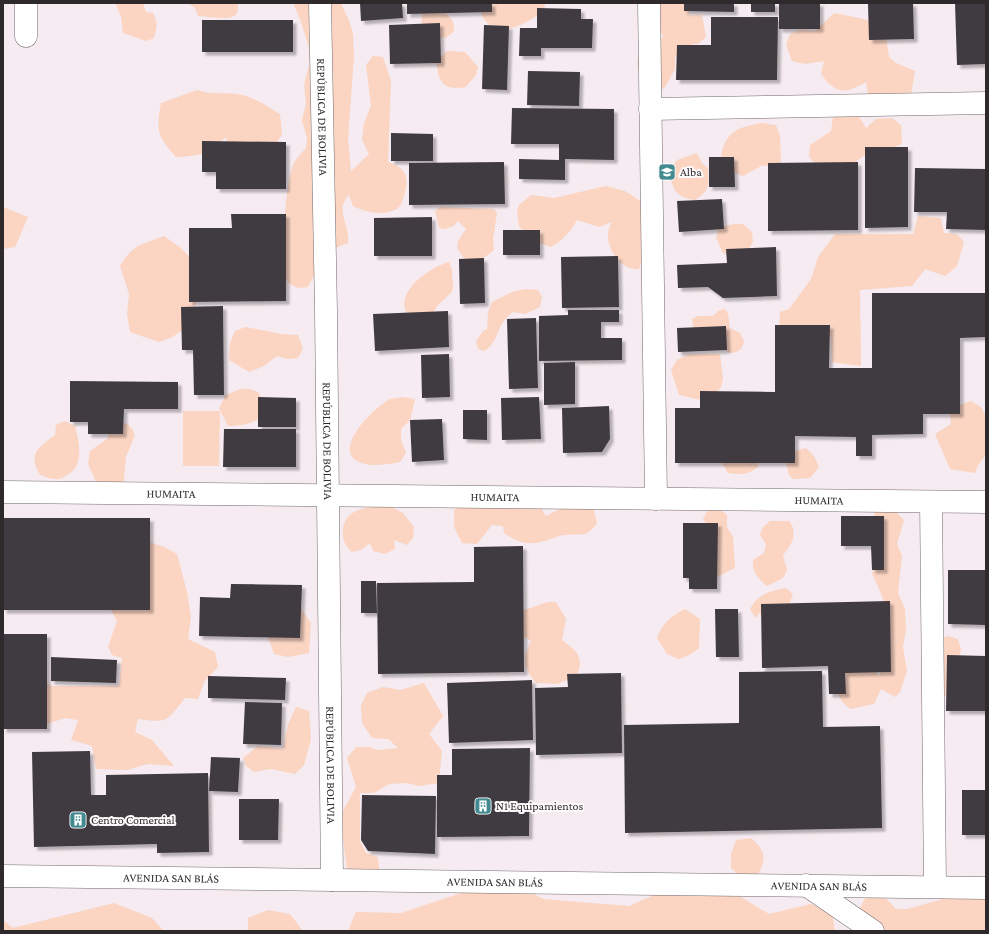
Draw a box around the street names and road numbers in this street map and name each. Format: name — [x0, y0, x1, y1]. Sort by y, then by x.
street label: REPÚBLICA DE BOLIVIA — [314, 58, 330, 176]
street label: REPÚBLICA DE BOLIVIA — [320, 382, 335, 500]
street label: HUMAITA — [146, 486, 196, 501]
street label: HUMAITA — [470, 490, 520, 504]
street label: HUMAITA — [794, 493, 844, 508]
street label: REPÚBLICA DE BOLIVIA — [323, 706, 338, 824]
street label: AVENIDA SAN BLÁS — [123, 870, 219, 886]
street label: AVENIDA SAN BLÁS — [447, 874, 543, 890]
street label: AVENIDA SAN BLÁS — [771, 878, 867, 894]

